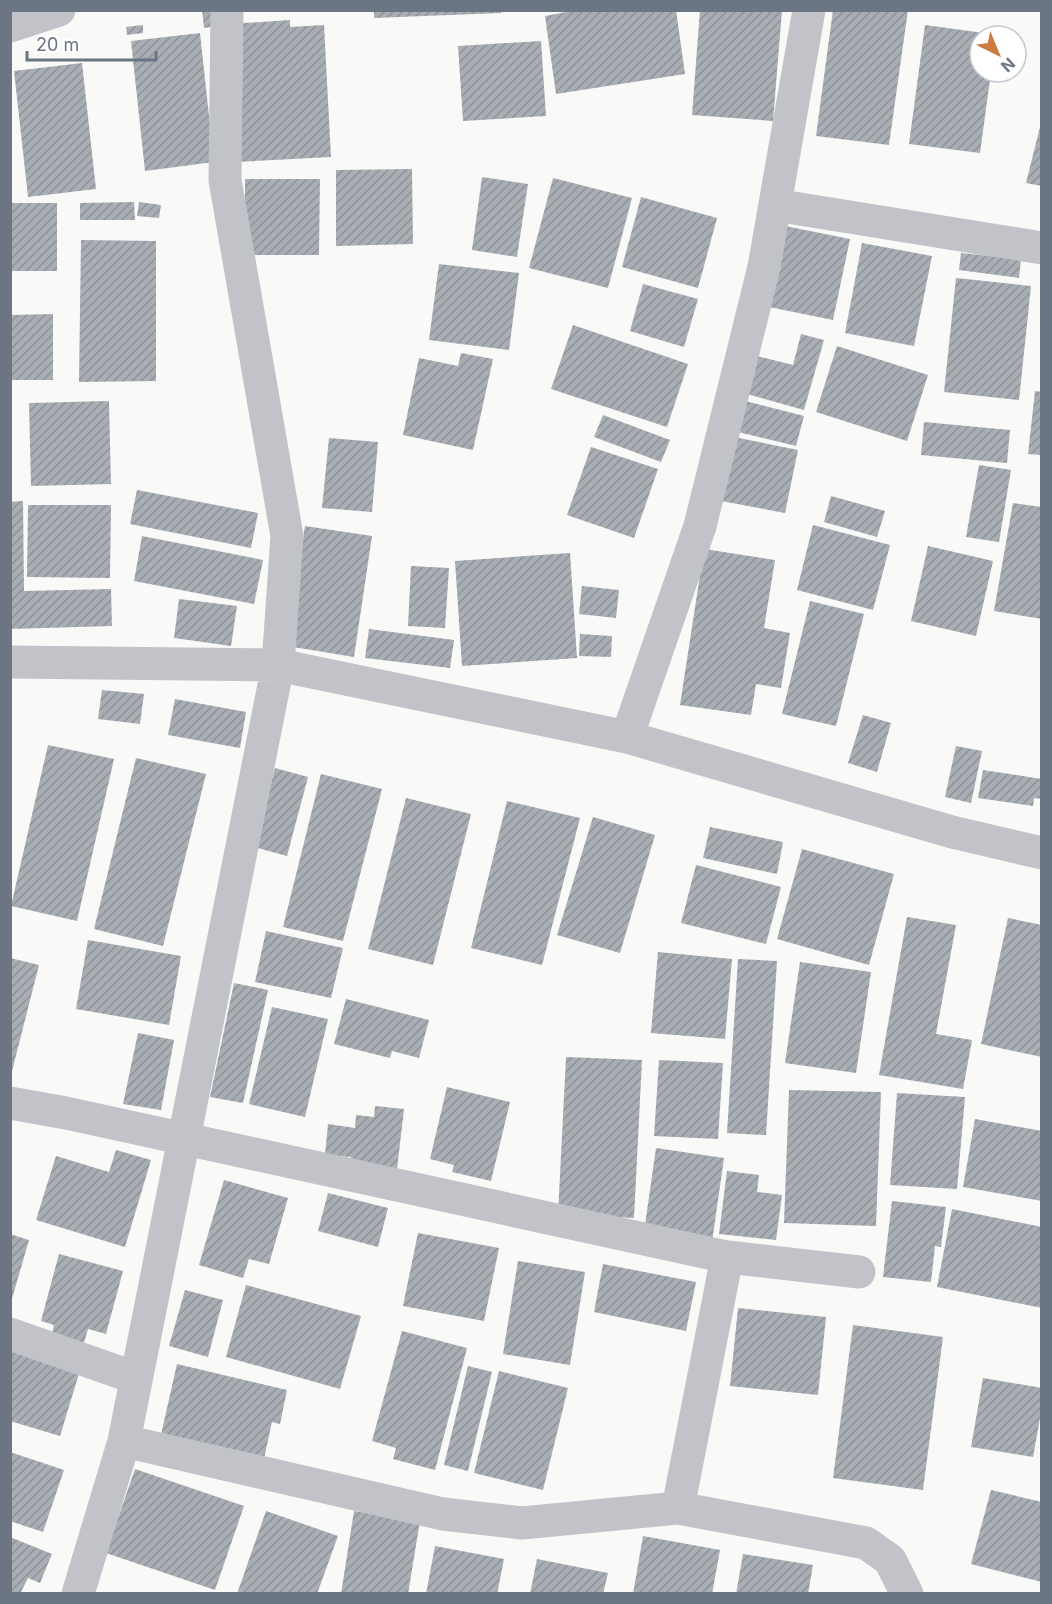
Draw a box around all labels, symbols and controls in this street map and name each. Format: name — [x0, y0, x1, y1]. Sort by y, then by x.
scale bar — [27, 24, 156, 62]
north arrow — [968, 24, 1028, 84]
text: 20 m — [36, 34, 79, 55]
text: N — [997, 53, 1020, 76]

